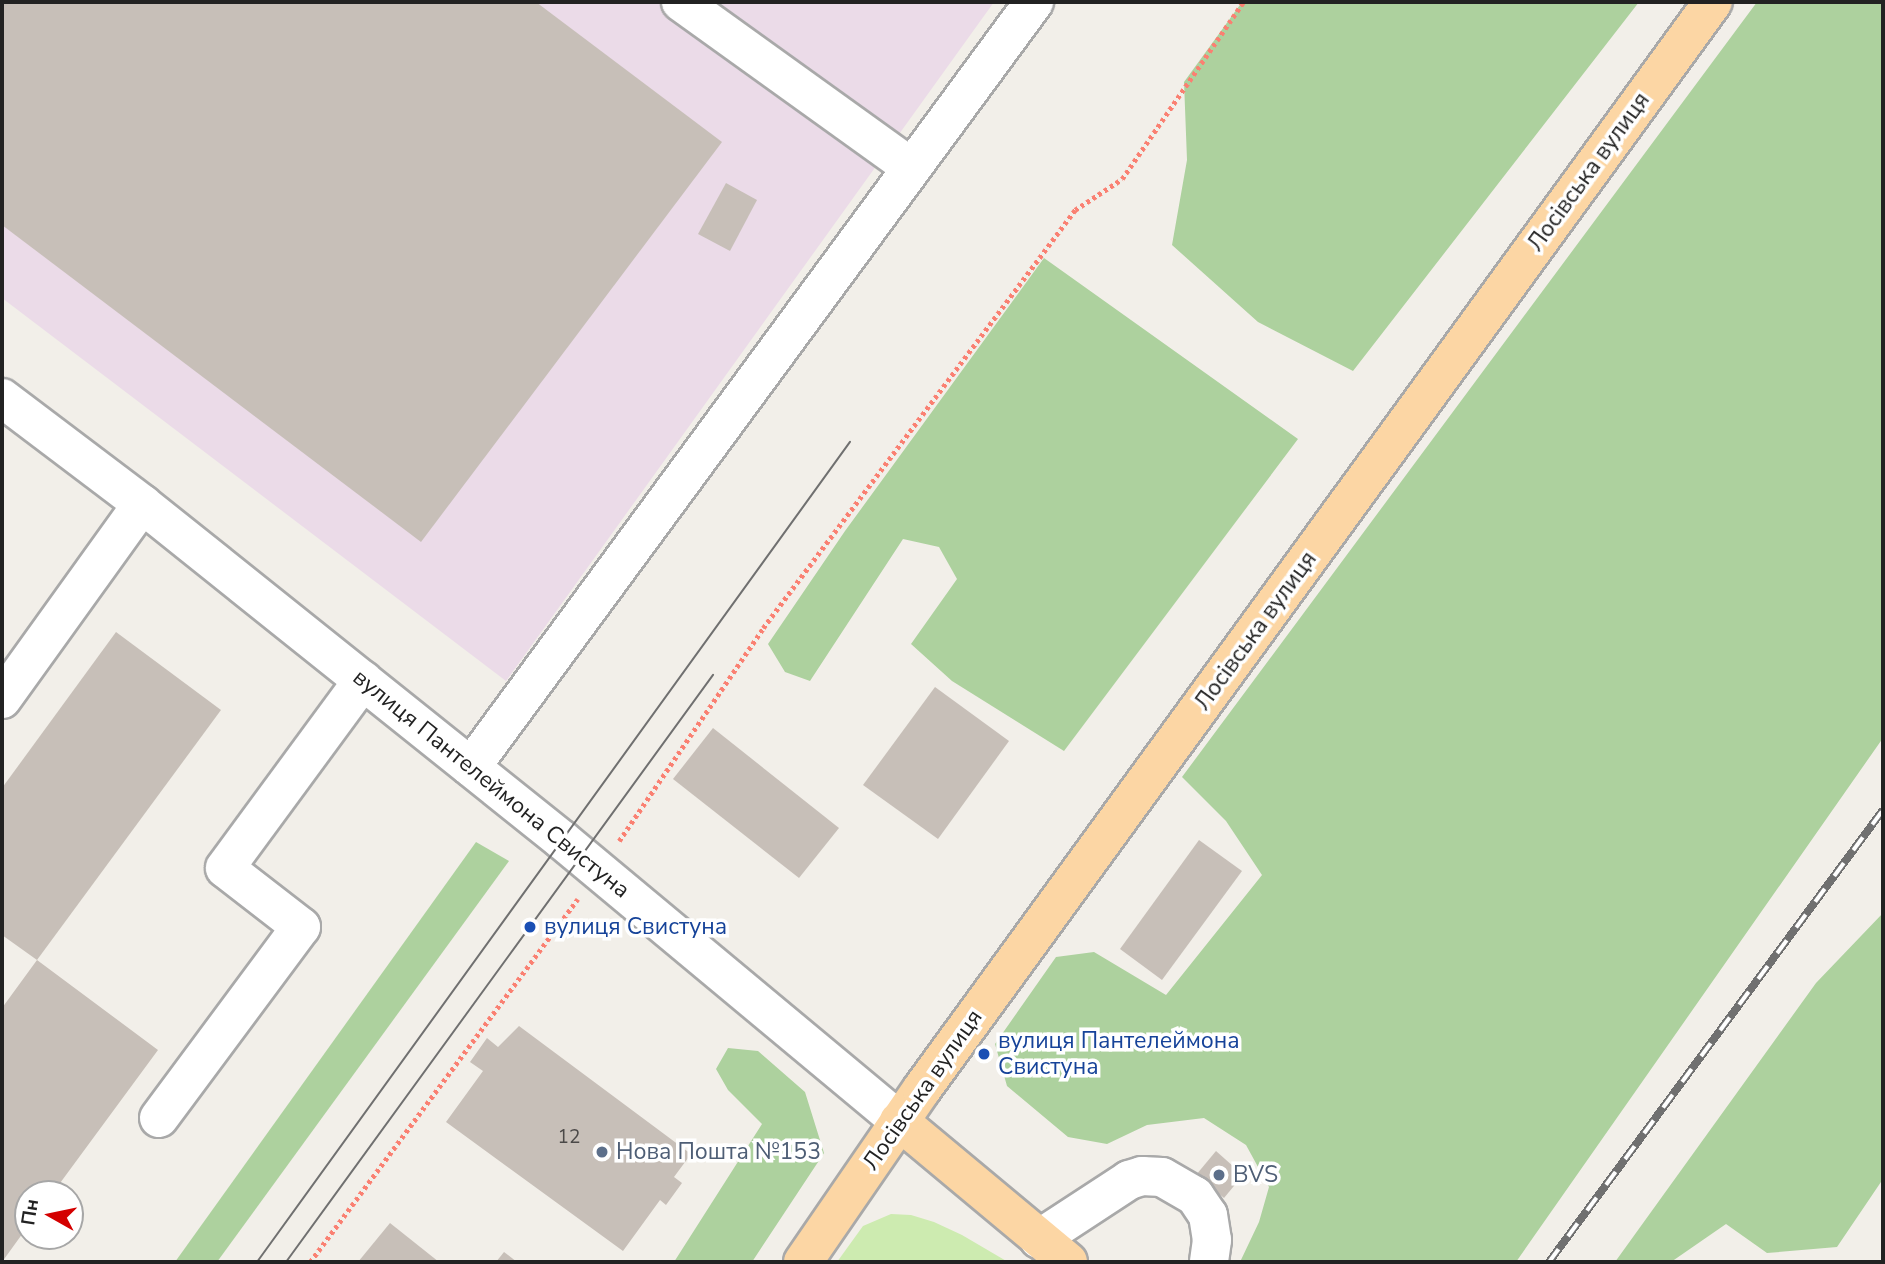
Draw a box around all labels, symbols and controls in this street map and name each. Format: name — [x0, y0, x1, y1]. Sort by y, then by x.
street label: Лосівська вулиця — [1522, 87, 1656, 257]
street label: Лосівська вулиця — [1189, 546, 1323, 716]
street label: вулиця Пантелеймона Свистуна — [347, 664, 635, 904]
place label: вулиця Свистуна — [544, 913, 727, 941]
marker: вулиця Свистуна — [522, 919, 538, 935]
street label: Лосівська вулиця — [857, 1004, 989, 1176]
place label: вулиця Пантелеймона Свистуна — [998, 1027, 1240, 1081]
marker: вулиця Пантелеймона Свистуна — [976, 1046, 992, 1062]
house number: 12 — [558, 1127, 580, 1149]
place label: Нова Пошта №153 — [616, 1138, 821, 1166]
marker: Нова Пошта №153 — [594, 1144, 610, 1160]
place label: BVS — [1233, 1161, 1278, 1189]
marker: BVS — [1211, 1167, 1227, 1183]
north arrow — [14, 1180, 84, 1250]
text: Пн — [15, 1197, 45, 1227]

